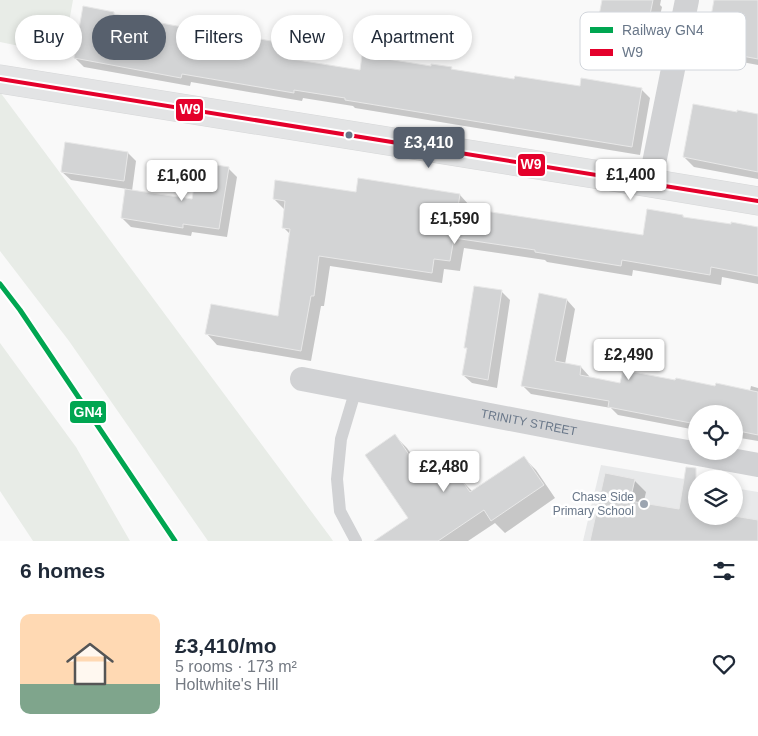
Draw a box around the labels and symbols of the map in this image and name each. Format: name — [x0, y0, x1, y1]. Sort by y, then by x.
legend — [580, 12, 746, 70]
text: Railway GN4 — [622, 22, 704, 38]
text: W9 — [622, 44, 643, 60]
line badge: W9 — [175, 98, 204, 122]
text: W9 — [180, 101, 201, 117]
pin: £3,410 — [388, 126, 470, 169]
unlabelled marker — [344, 130, 354, 140]
line badge: W9 — [517, 153, 546, 177]
text: W9 — [521, 156, 542, 172]
pin: £1,400 — [590, 158, 672, 201]
pin: £1,600 — [141, 160, 223, 202]
pin: £1,590 — [414, 202, 496, 245]
pin: £2,490 — [588, 338, 670, 381]
line badge: GN4 — [69, 400, 107, 424]
text: GN4 — [74, 404, 103, 420]
street label: TRINITY STREET — [480, 407, 579, 439]
pin: £2,480 — [403, 450, 485, 493]
place label: Chase Side Primary School — [553, 490, 634, 518]
marker: Chase Side Primary School — [638, 498, 650, 510]

